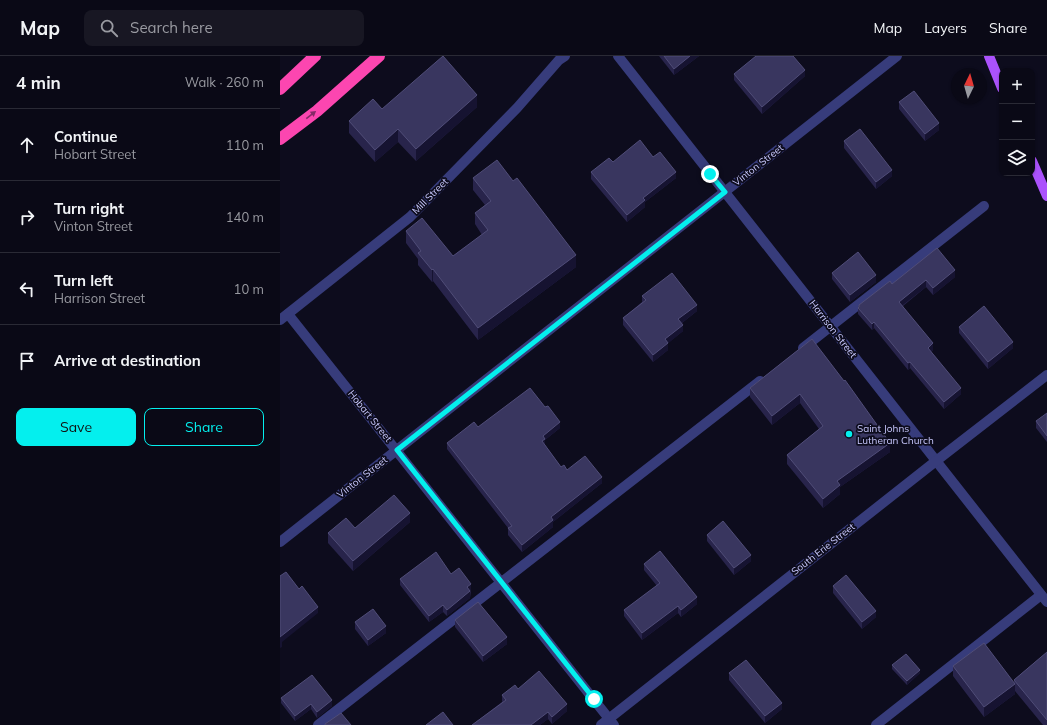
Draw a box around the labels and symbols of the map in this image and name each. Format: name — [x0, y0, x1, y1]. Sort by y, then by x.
north arrow — [951, 68, 987, 104]
one-way arrow — [305, 111, 316, 120]
street label: Vinton Street — [730, 141, 786, 189]
route end — [701, 165, 719, 183]
street label: Mill Street — [409, 175, 451, 217]
street label: Harrison Street — [806, 297, 860, 361]
street label: Hobart Street — [345, 387, 395, 445]
place label: Saint Johns Lutheran Church — [857, 422, 934, 447]
marker: Saint Johns Lutheran Church — [844, 429, 854, 439]
street label: Vinton Street — [334, 453, 390, 501]
street label: South Erie Street — [789, 520, 858, 578]
route start — [585, 690, 603, 708]

